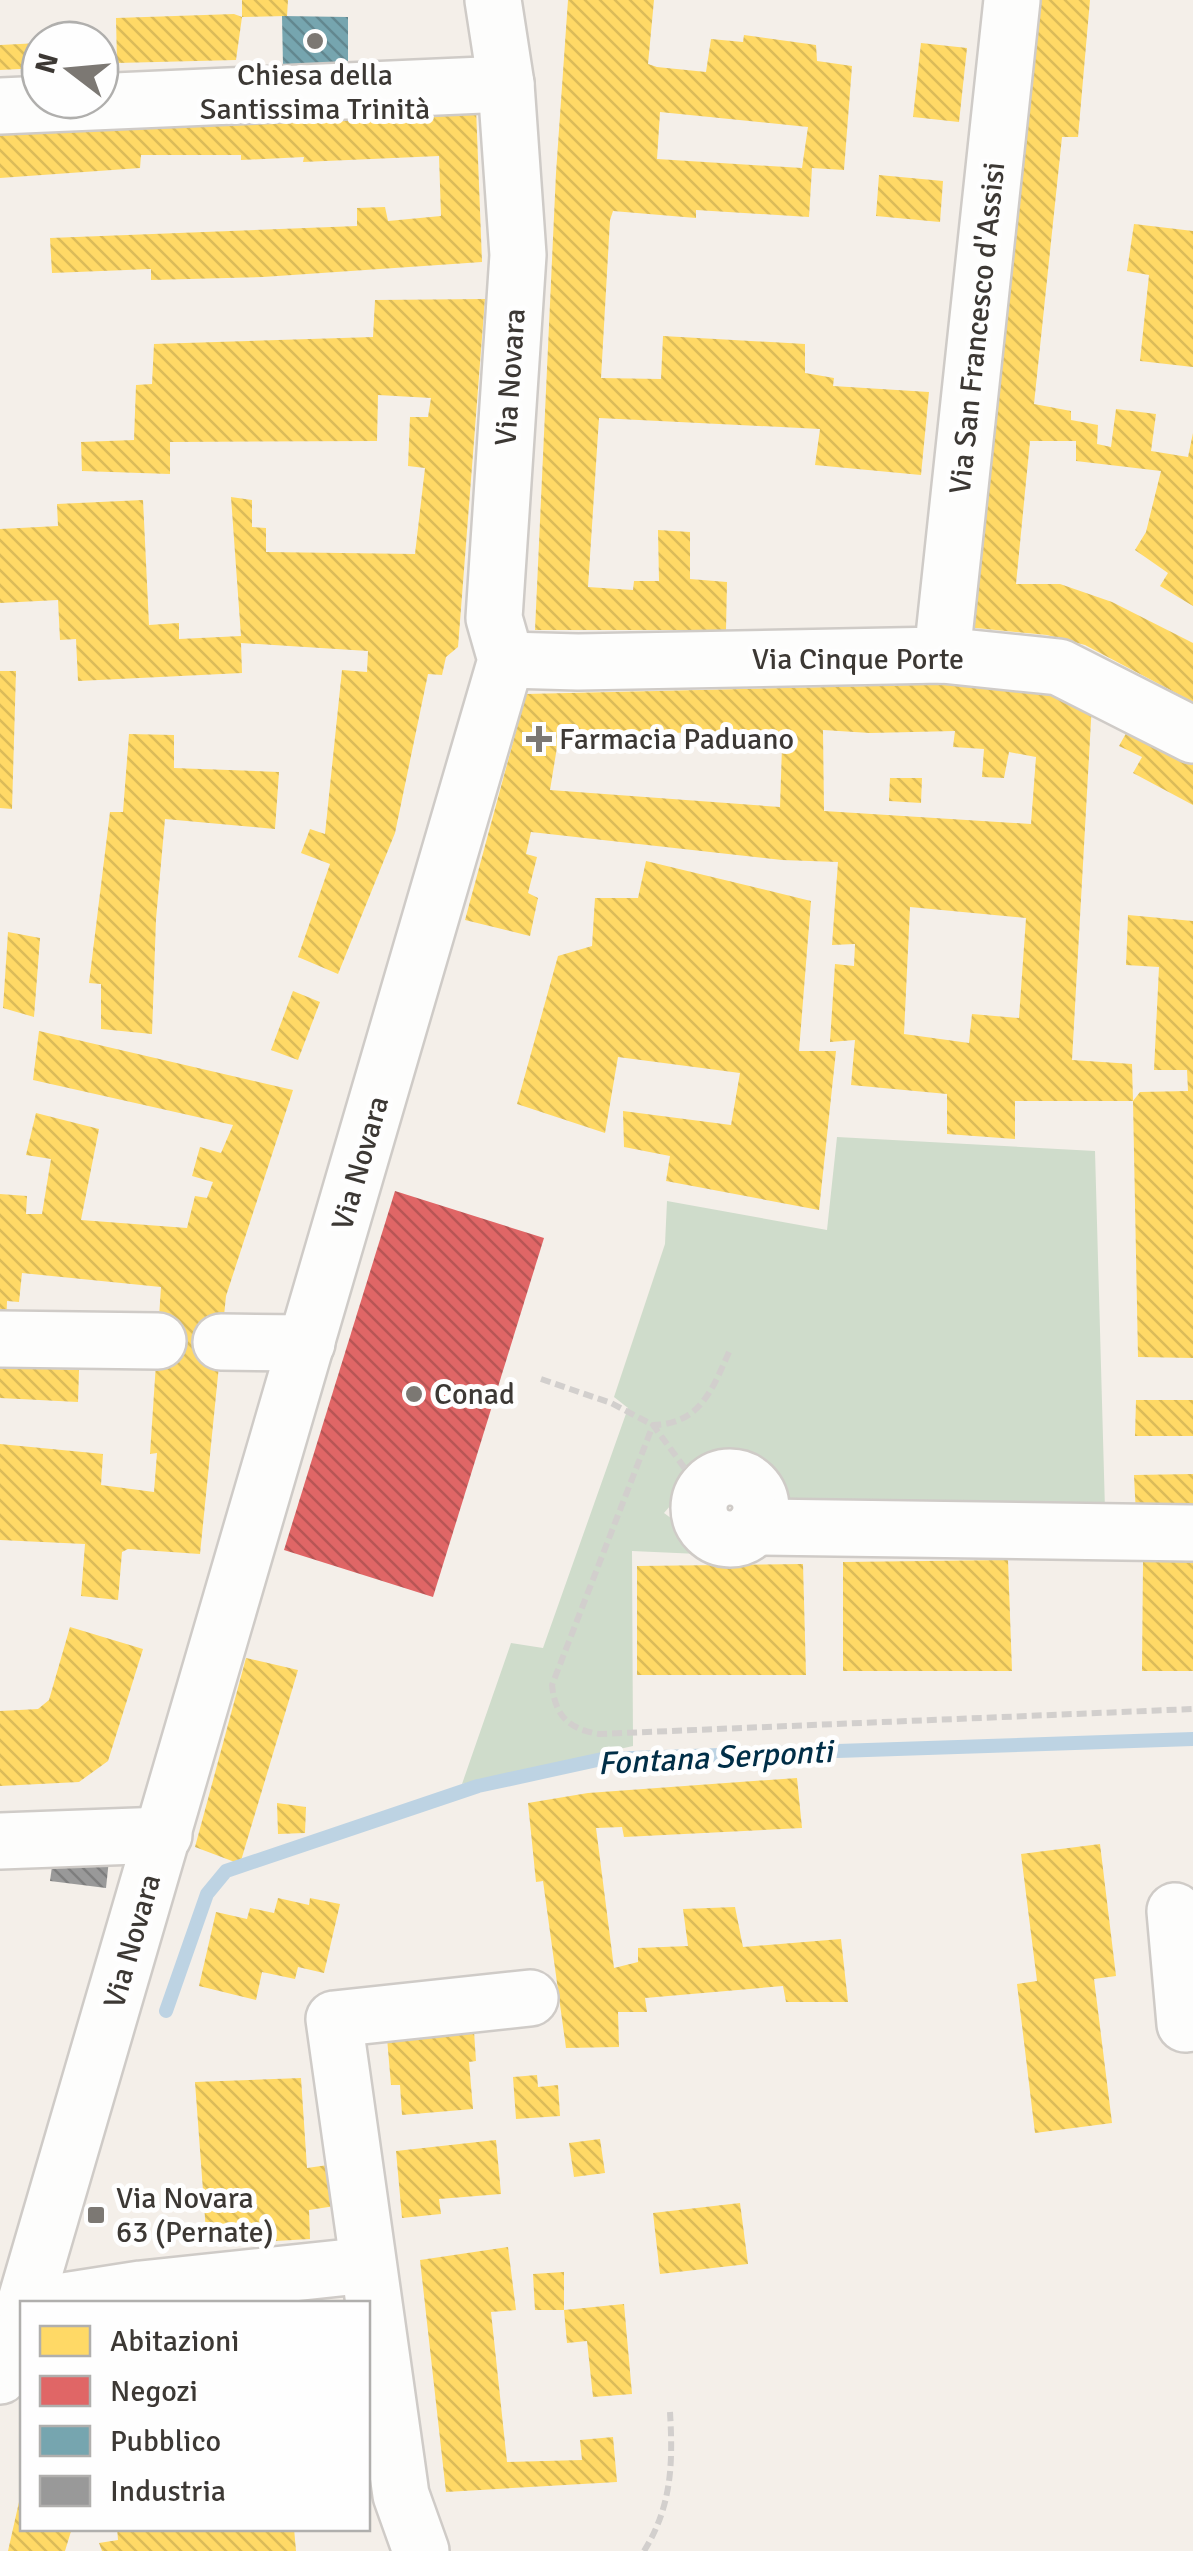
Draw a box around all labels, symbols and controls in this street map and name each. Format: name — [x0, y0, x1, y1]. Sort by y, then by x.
north arrow — [20, 20, 120, 120]
marker: Chiesa della Santissima Trinità — [304, 30, 326, 52]
text: N — [28, 49, 66, 77]
place label: Chiesa della Santissima Trinità — [200, 57, 430, 128]
street label: Via San Francesco d'Assisi — [942, 160, 1013, 496]
street label: Via Novara — [487, 307, 534, 447]
street label: Via Cinque Porte — [752, 641, 964, 678]
place label: Farmacia Paduano — [559, 721, 794, 758]
marker: Farmacia Paduano — [528, 728, 550, 750]
street label: Via Novara — [324, 1092, 397, 1234]
place label: Conad — [434, 1376, 515, 1413]
marker: Conad — [403, 1383, 425, 1405]
water label: Fontana Serponti — [597, 1732, 837, 1783]
street label: Via Novara — [96, 1870, 169, 2012]
place label: Via Novara 63 (Pernate) — [116, 2180, 274, 2251]
marker: Via Novara 63 (Pernate) — [85, 2204, 107, 2226]
legend — [20, 2301, 370, 2531]
text: Abitazioni — [110, 2323, 239, 2360]
text: Negozi — [110, 2373, 198, 2410]
text: Pubblico — [110, 2423, 221, 2460]
text: Industria — [110, 2473, 226, 2510]

